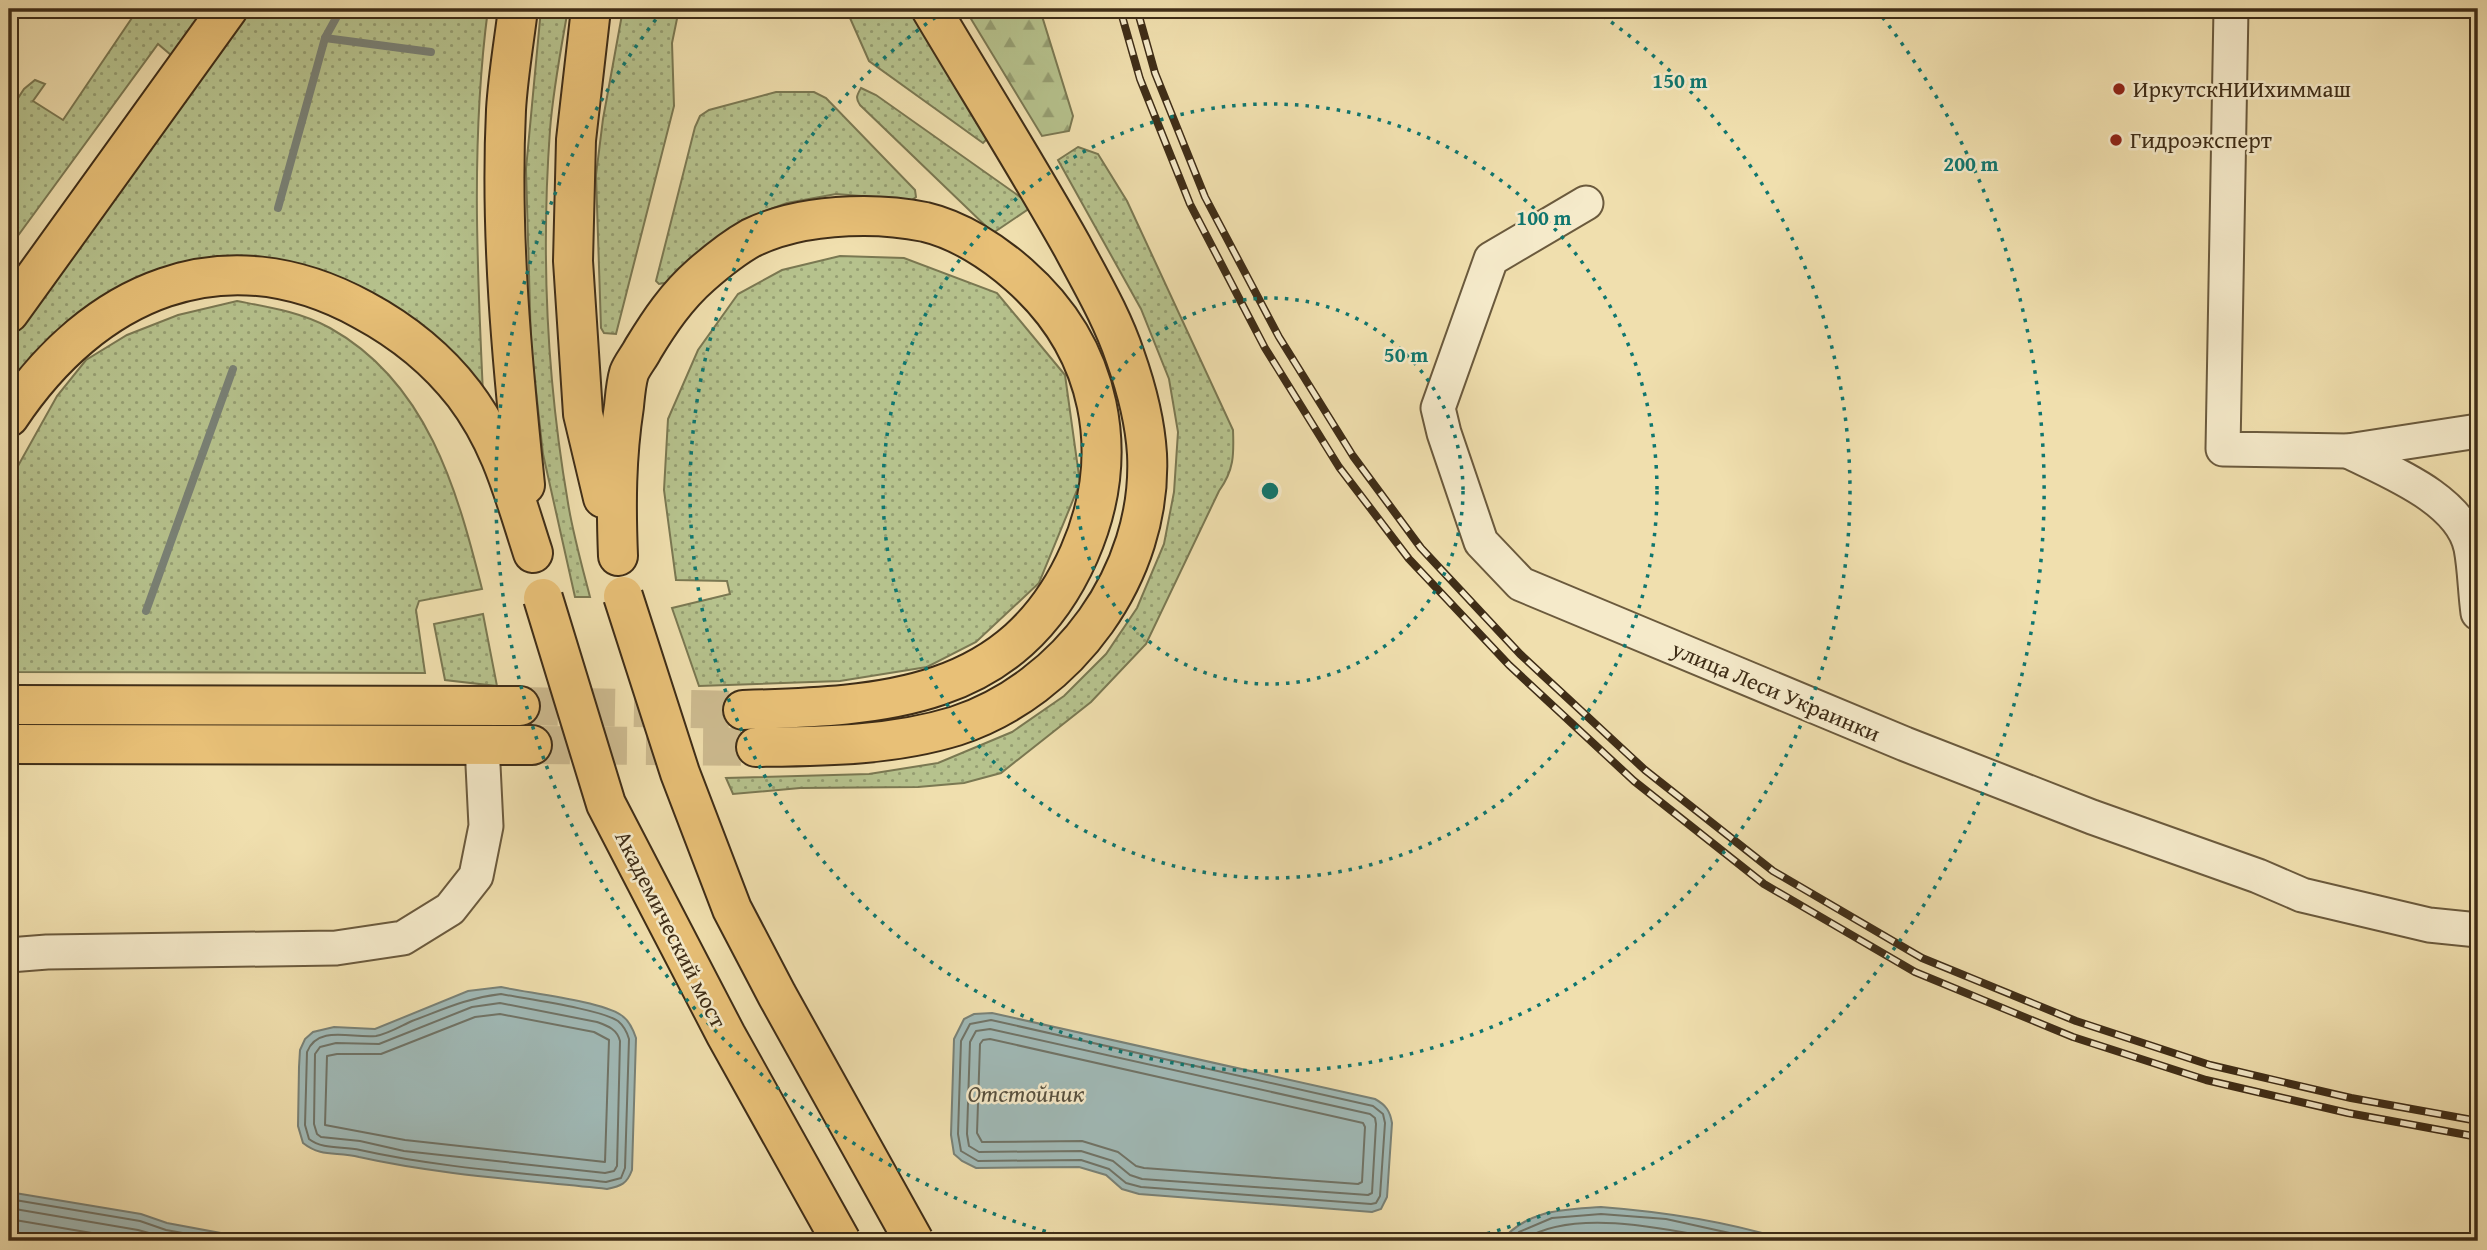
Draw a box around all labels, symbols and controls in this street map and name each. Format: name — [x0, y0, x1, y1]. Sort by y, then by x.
text: 150 m — [1652, 65, 1708, 96]
place label: ИркутскНИИхиммаш — [2133, 72, 2351, 105]
marker: ИркутскНИИхиммаш — [2111, 81, 2127, 97]
place label: Гидроэксперт — [2130, 123, 2272, 156]
marker: Гидроэксперт — [2108, 132, 2124, 148]
text: 200 m — [1943, 148, 1999, 179]
text: 100 m — [1516, 202, 1572, 233]
text: 50 m — [1384, 339, 1428, 370]
centre of rings — [1258, 479, 1282, 503]
street label: улица Леси Украинки — [1666, 631, 1886, 750]
street label: Академический мост — [607, 824, 736, 1033]
water label: Отстойник — [967, 1076, 1085, 1111]

